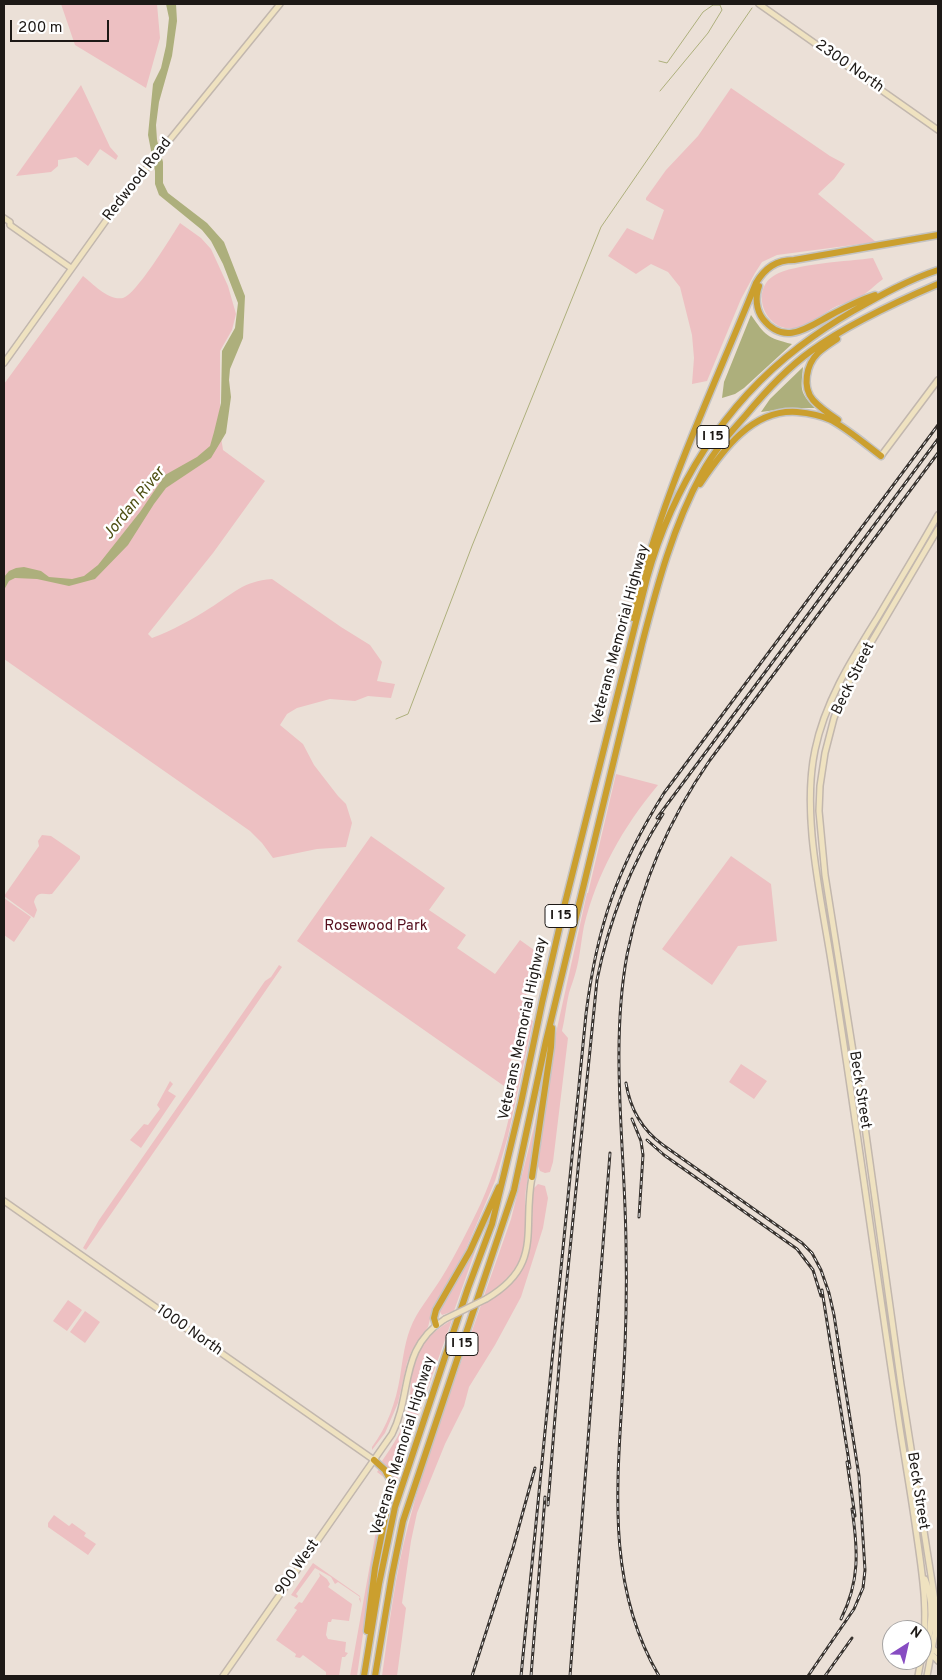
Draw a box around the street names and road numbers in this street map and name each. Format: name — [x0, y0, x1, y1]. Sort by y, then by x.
street label: 2300 North — [811, 37, 887, 97]
street label: Redwood Road — [100, 135, 176, 225]
road number: I 15 — [697, 426, 729, 448]
street label: Veterans Memorial Highway — [588, 543, 654, 727]
street label: Beck Street — [829, 640, 879, 718]
road number: I 15 — [545, 904, 577, 928]
street label: Veterans Memorial Highway — [496, 936, 552, 1122]
street label: Beck Street — [844, 1050, 874, 1130]
street label: 1000 North — [152, 1302, 226, 1360]
road number: I 15 — [446, 1332, 478, 1356]
street label: Veterans Memorial Highway — [368, 1354, 440, 1538]
street label: Beck Street — [902, 1451, 932, 1531]
street label: 900 West — [272, 1537, 324, 1599]

